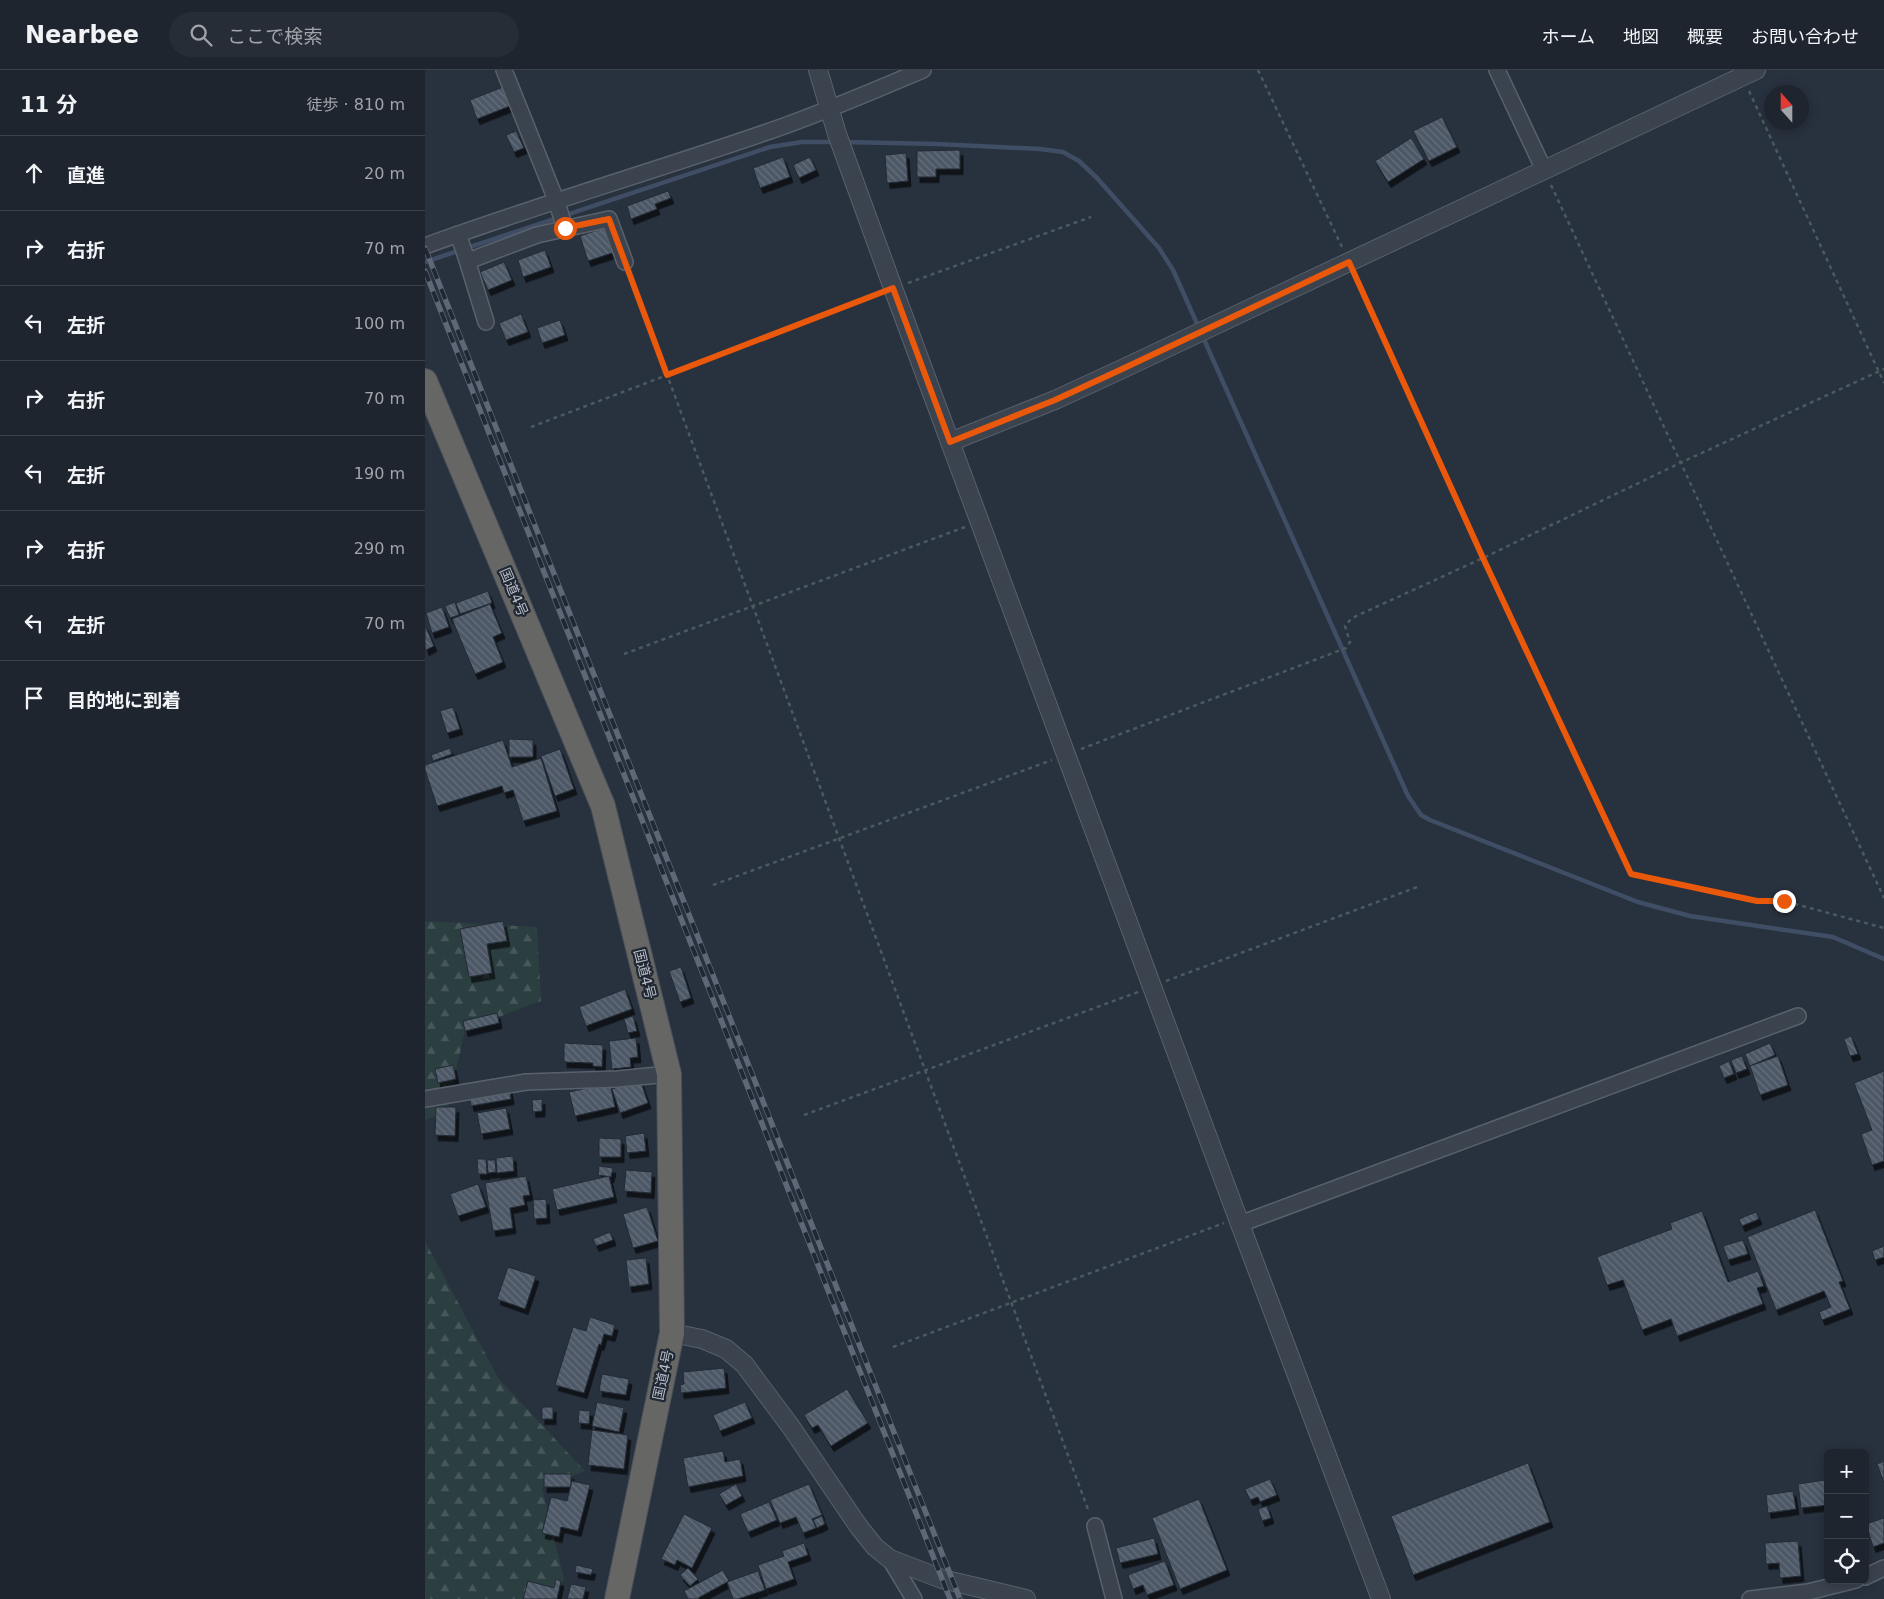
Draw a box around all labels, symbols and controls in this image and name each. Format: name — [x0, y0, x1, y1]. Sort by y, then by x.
search box — [169, 12, 519, 57]
text: Nearbee — [25, 21, 139, 49]
icon: search — [187, 21, 215, 49]
text: ここで検索 — [227, 25, 322, 47]
text: ホーム — [1542, 26, 1595, 47]
text: 地図 — [1623, 26, 1659, 47]
text: 概要 — [1687, 26, 1723, 47]
text: お問い合わせ — [1751, 26, 1859, 47]
north arrow — [1764, 85, 1809, 130]
text: 11 分 — [20, 93, 78, 117]
text: 徒歩 · 810 m — [307, 95, 405, 114]
icon: ahead — [20, 159, 48, 187]
text: 直進 — [67, 164, 105, 186]
text: 20 m — [364, 164, 405, 183]
route start — [554, 217, 577, 240]
icon: right — [20, 234, 48, 262]
text: 右折 — [67, 239, 105, 261]
text: 70 m — [364, 239, 405, 258]
icon: left — [20, 309, 48, 337]
text: 左折 — [67, 314, 105, 336]
text: 100 m — [354, 314, 405, 333]
icon: right — [20, 384, 48, 412]
text: 右折 — [67, 389, 105, 411]
text: 70 m — [364, 389, 405, 408]
icon: left — [20, 459, 48, 487]
text: 左折 — [67, 464, 105, 486]
text: 190 m — [354, 464, 405, 483]
icon: right — [20, 534, 48, 562]
text: 右折 — [67, 539, 105, 561]
text: 290 m — [354, 539, 405, 558]
street label: 国道4号 — [497, 565, 531, 619]
icon: left — [20, 609, 48, 637]
text: 左折 — [67, 614, 105, 636]
text: 70 m — [364, 614, 405, 633]
icon: arrive — [20, 684, 48, 712]
text: 目的地に到着 — [67, 689, 181, 711]
route end — [1773, 890, 1796, 913]
street label: 国道4号 — [631, 947, 659, 1001]
street label: 国道4号 — [650, 1348, 676, 1402]
map controls — [1824, 1449, 1869, 1584]
button: + — [1824, 1449, 1869, 1494]
button: − — [1824, 1494, 1869, 1539]
button: locate — [1824, 1539, 1869, 1584]

